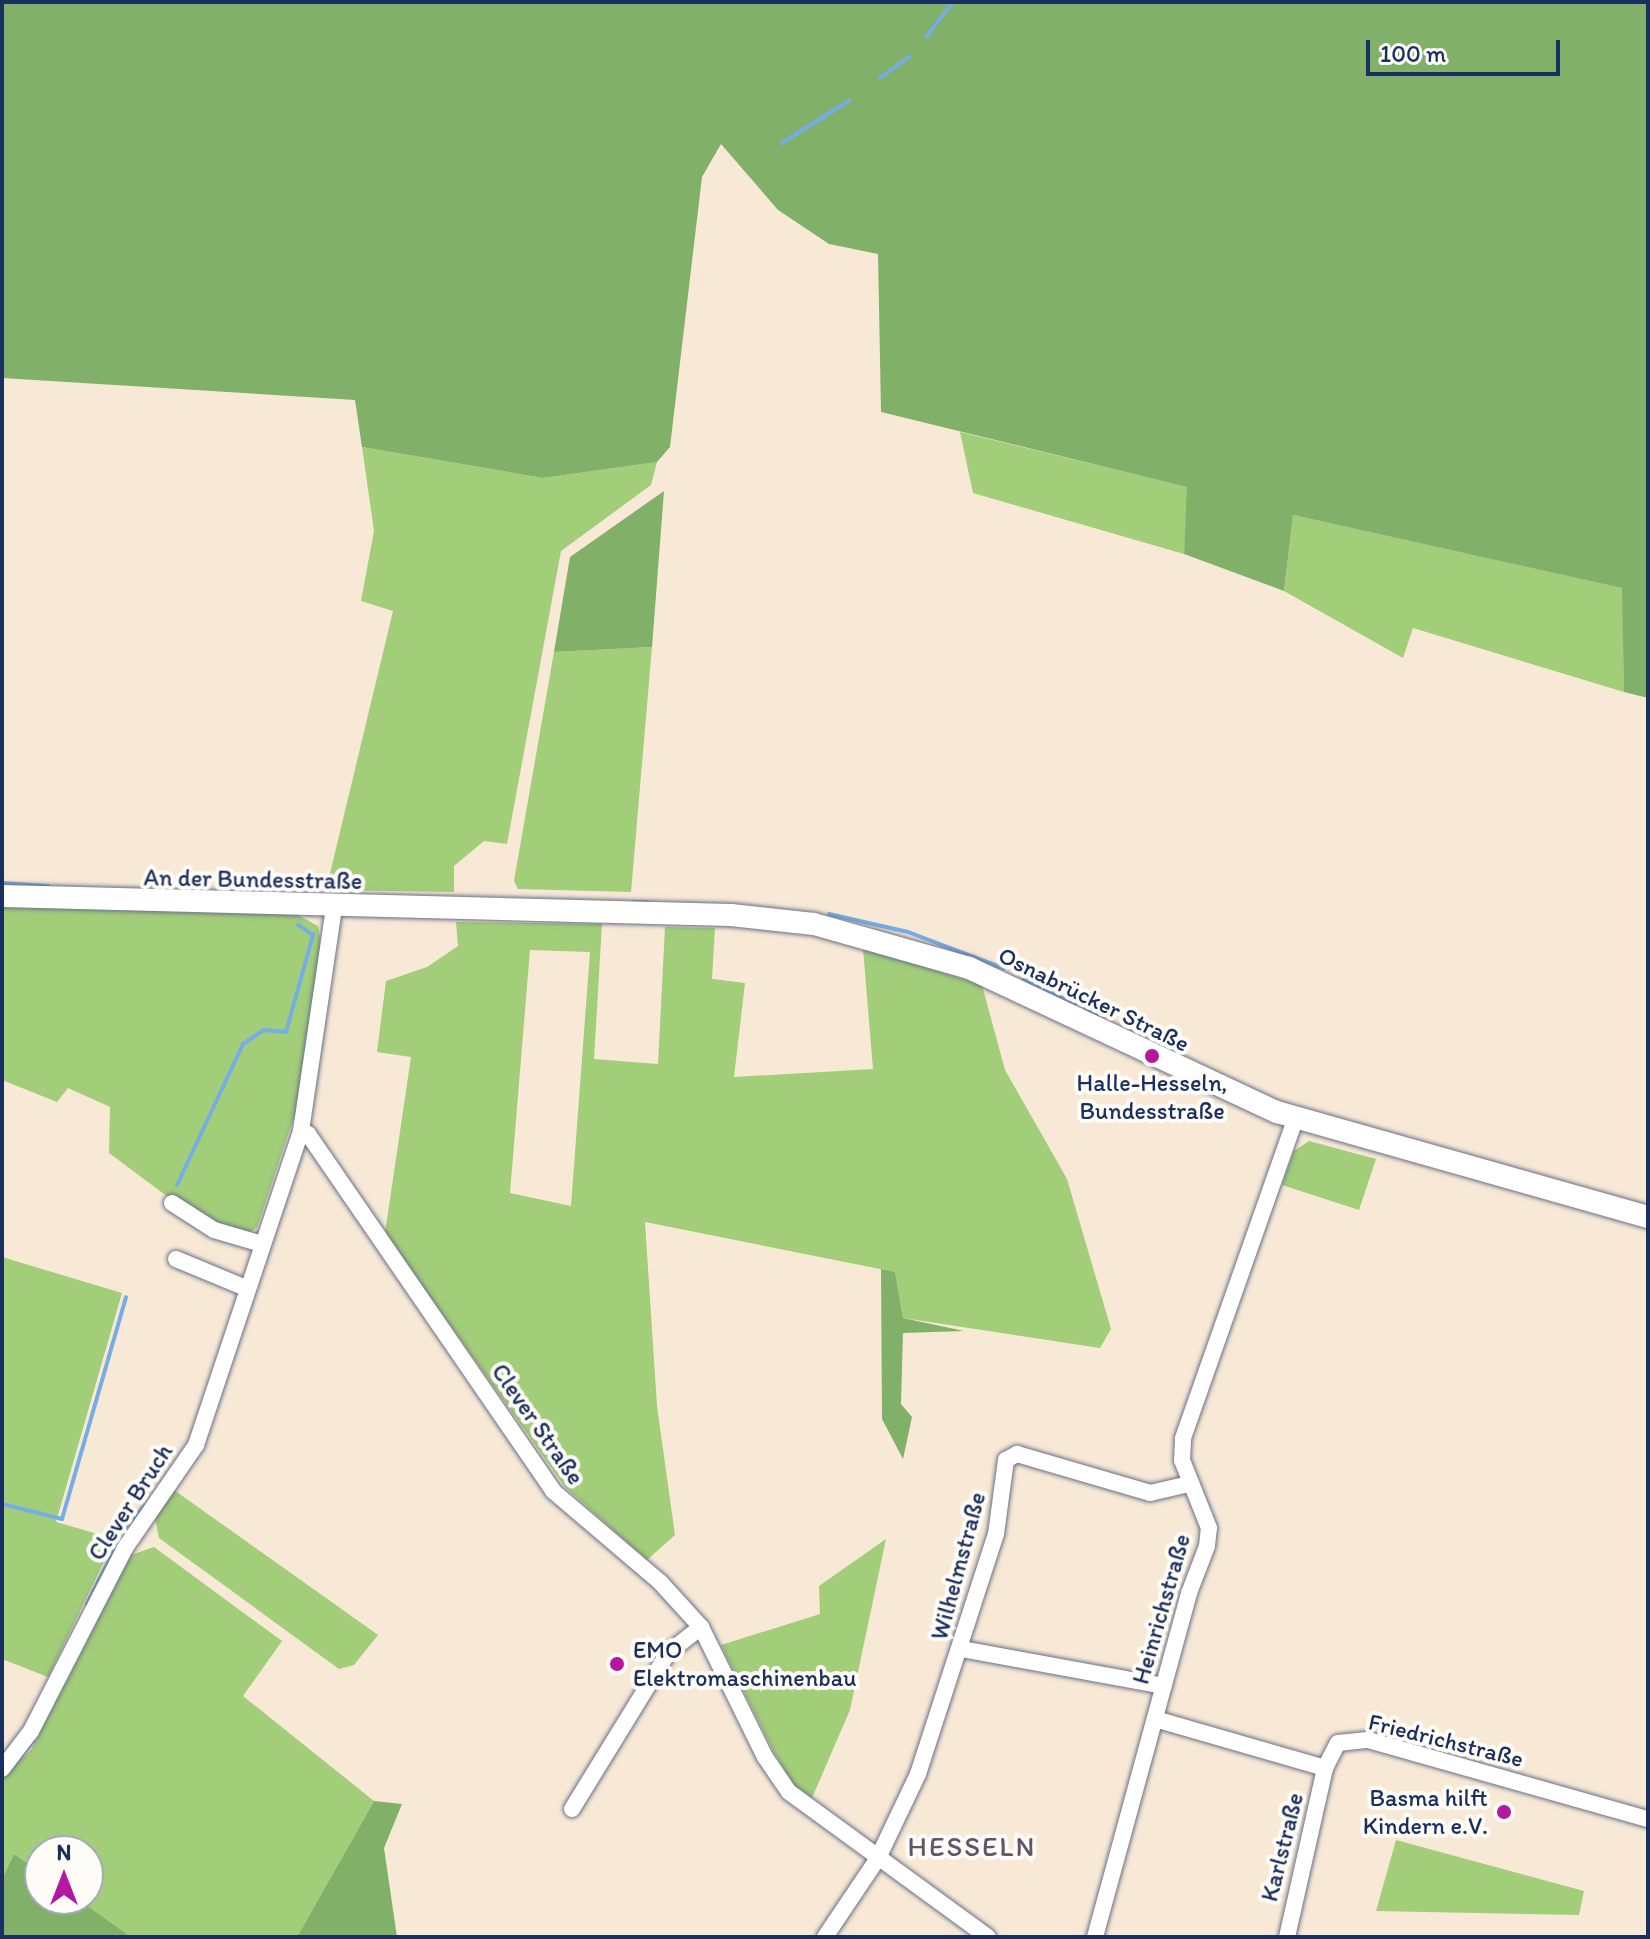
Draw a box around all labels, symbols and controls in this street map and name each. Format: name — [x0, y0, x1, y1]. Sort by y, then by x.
scale bar — [1370, 24, 1564, 74]
text: 100 m — [1380, 39, 1446, 68]
street label: An der Bundesstraße — [144, 863, 362, 895]
street label: Osnabrücker Straße — [994, 940, 1194, 1058]
marker: Halle-Hesseln, Bundesstraße — [1143, 1047, 1161, 1065]
place label: Halle-Hesseln, Bundesstraße — [1077, 1069, 1227, 1125]
street label: Clever Straße — [486, 1358, 590, 1490]
street label: Clever Bruch — [82, 1438, 178, 1566]
street label: Wilhelmstraße — [924, 1489, 992, 1643]
street label: Heinrichstraße — [1126, 1531, 1196, 1687]
place label: EMO Elektromaschinenbau — [633, 1636, 856, 1692]
marker: EMO Elektromaschinenbau — [608, 1655, 626, 1673]
street label: Friedrichstraße — [1366, 1707, 1526, 1773]
place label: Basma hilft Kindern e.V. — [1363, 1784, 1488, 1840]
street label: Karlstraße — [1255, 1790, 1309, 1904]
marker: Basma hilft Kindern e.V. — [1495, 1803, 1513, 1821]
district label: HESSELN — [907, 1829, 1037, 1863]
north arrow — [24, 1835, 104, 1915]
text: N — [57, 1839, 71, 1866]

